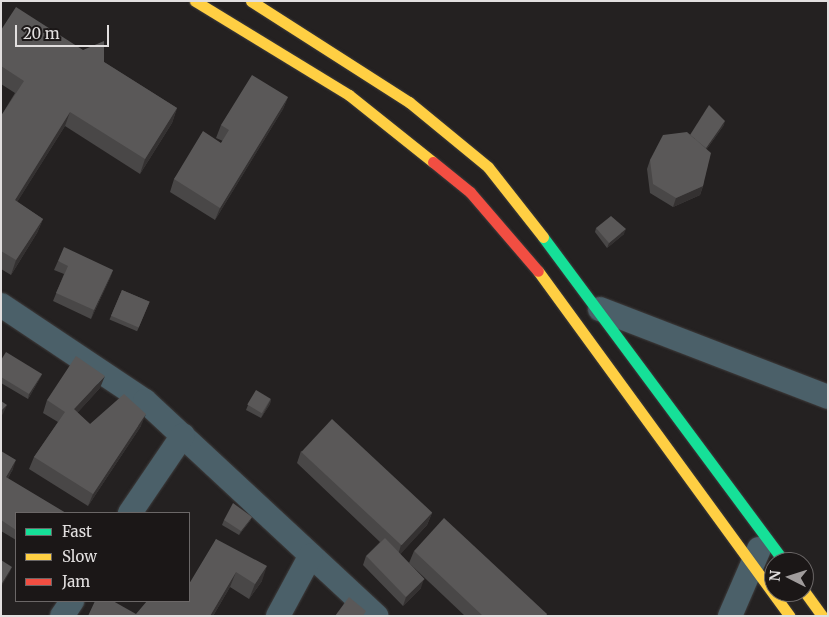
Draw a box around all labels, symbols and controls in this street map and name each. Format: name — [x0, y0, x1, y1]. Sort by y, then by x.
scale bar — [18, 15, 111, 47]
text: 20 m — [23, 24, 60, 43]
legend — [15, 512, 190, 602]
text: Fast — [62, 522, 92, 541]
text: Slow — [62, 547, 97, 566]
north arrow — [764, 552, 814, 602]
text: N — [766, 569, 785, 582]
text: Jam — [62, 572, 90, 591]

